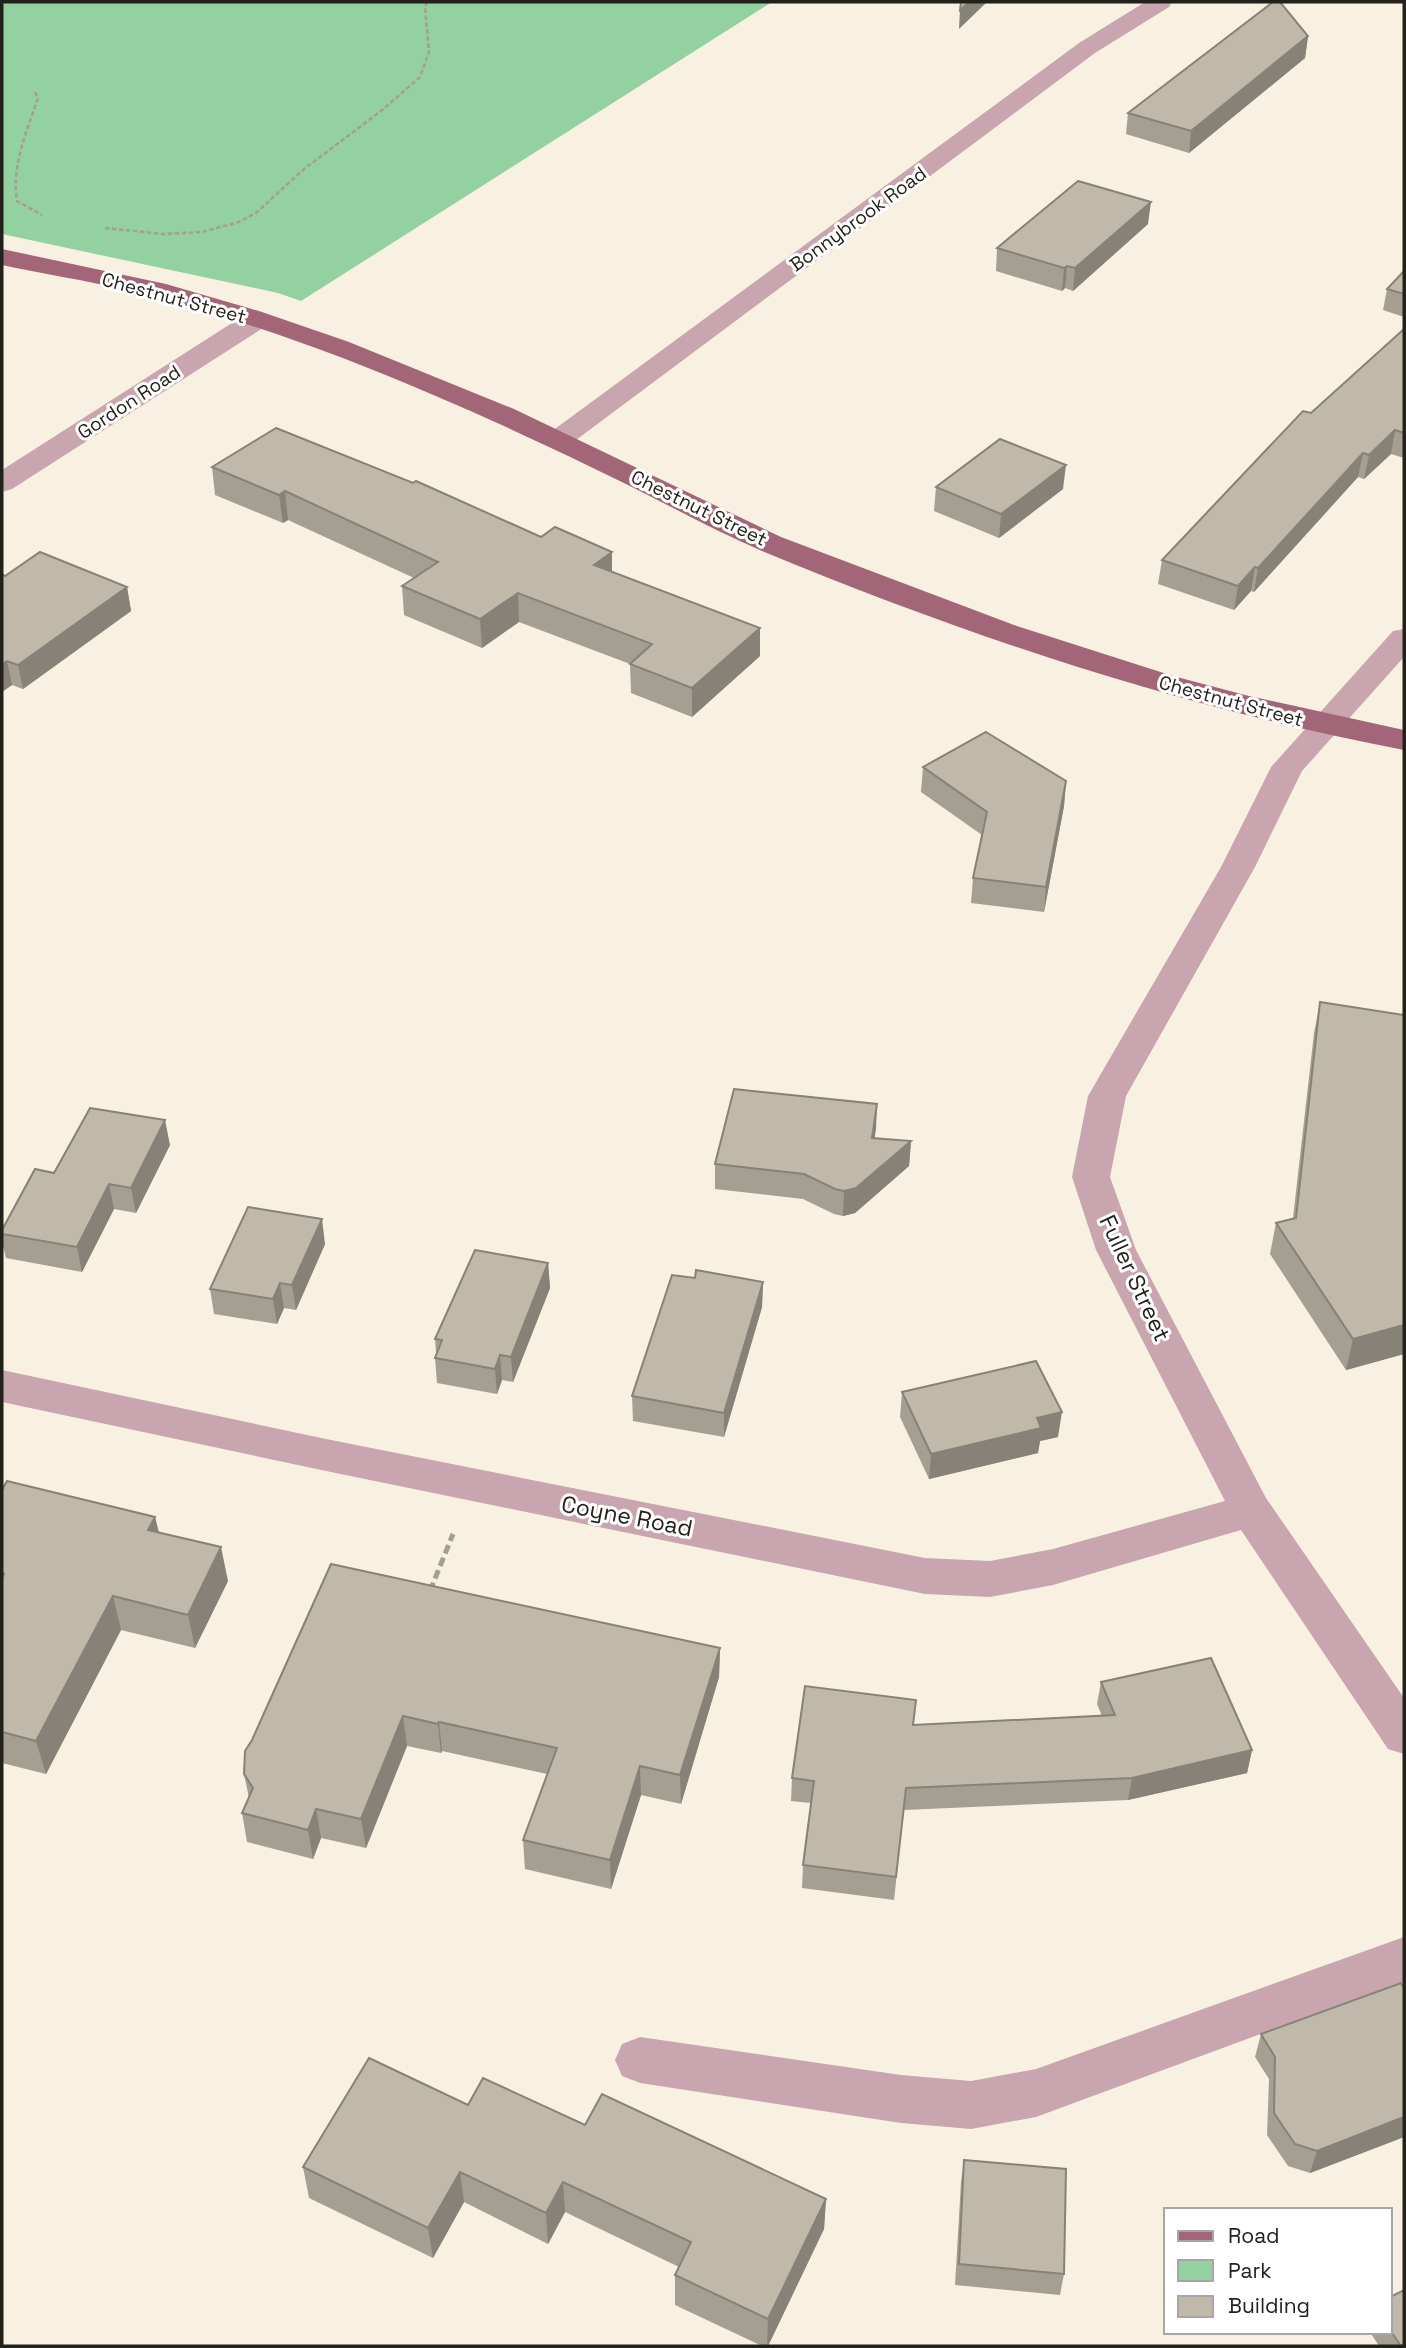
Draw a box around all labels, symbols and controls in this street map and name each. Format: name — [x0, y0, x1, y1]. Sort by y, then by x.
street label: Bonnybrook Road — [785, 161, 931, 277]
street label: Chestnut Street — [99, 267, 249, 329]
street label: Gordon Road — [73, 359, 185, 445]
street label: Chestnut Street — [627, 464, 771, 552]
street label: Chestnut Street — [1156, 670, 1306, 732]
street label: Fuller Street — [1093, 1210, 1177, 1346]
street label: Coyne Road — [559, 1489, 695, 1543]
legend — [1164, 2208, 1392, 2334]
text: Road — [1228, 2222, 1280, 2249]
text: Park — [1228, 2257, 1272, 2284]
text: Building — [1228, 2292, 1310, 2319]

